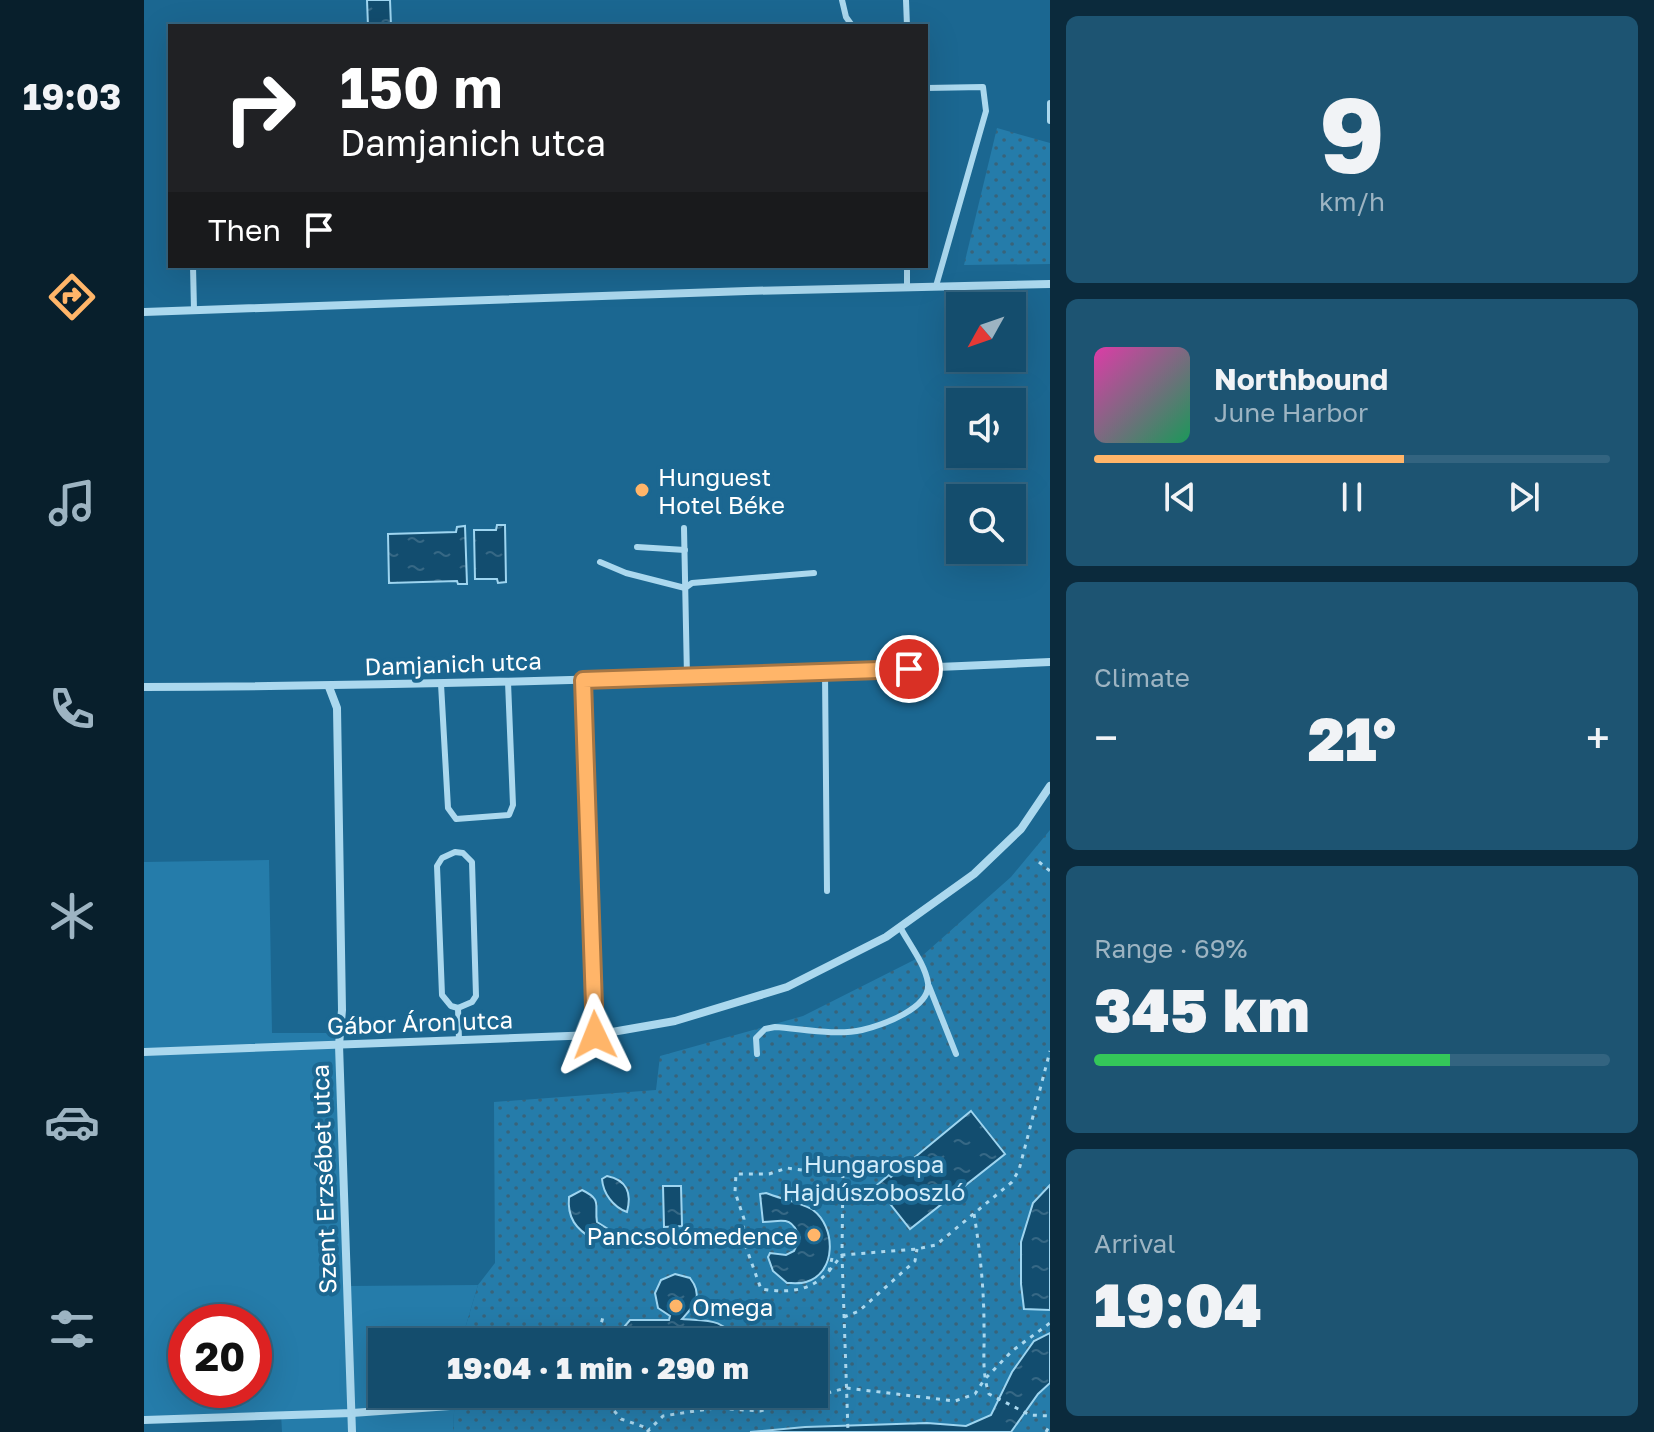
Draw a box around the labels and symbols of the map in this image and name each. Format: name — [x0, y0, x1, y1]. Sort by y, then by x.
north arrow — [946, 292, 1026, 372]
place label: Hunguest Hotel Béke — [658, 462, 785, 519]
marker: Hunguest Hotel Béke — [633, 481, 651, 499]
pin — [875, 635, 943, 703]
street label: Damjanich utca — [364, 645, 542, 681]
position arrow — [553, 993, 637, 1077]
street label: Gábor Áron utca — [326, 1004, 514, 1040]
street label: Szent Erzsébet utca — [305, 1064, 341, 1294]
park label: Hungarospa Hajdúszoboszló — [783, 1149, 965, 1206]
place label: Pancsolómedence — [587, 1221, 798, 1250]
marker: Pancsolómedence — [805, 1226, 823, 1244]
place label: Omega — [692, 1292, 773, 1321]
marker: Omega — [667, 1297, 685, 1315]
speed limit sign: 20 — [168, 1304, 272, 1408]

